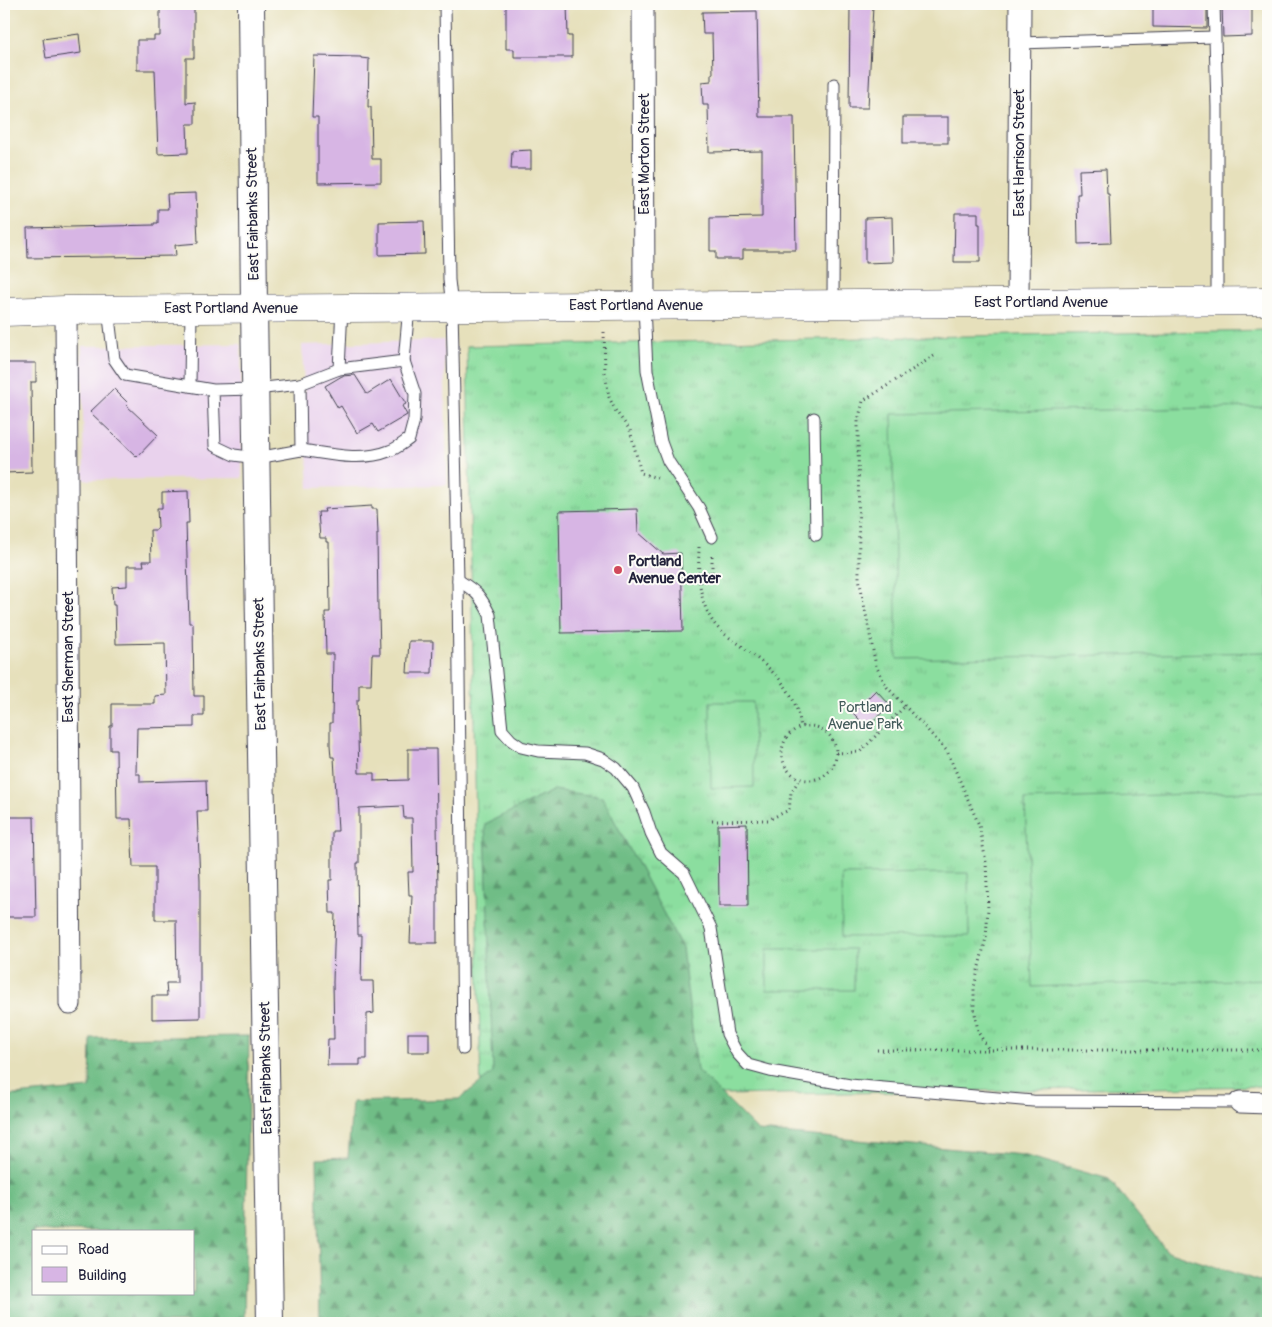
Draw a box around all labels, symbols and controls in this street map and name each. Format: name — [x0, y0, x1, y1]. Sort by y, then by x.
street label: East Harrison Street — [1010, 88, 1029, 217]
street label: East Morton Street — [635, 92, 654, 215]
street label: East Fairbanks Street — [242, 146, 264, 281]
street label: East Portland Avenue — [974, 293, 1109, 312]
street label: East Portland Avenue — [569, 296, 704, 315]
street label: East Portland Avenue — [164, 299, 299, 318]
place label: Portland Avenue Center — [628, 552, 721, 588]
marker: Portland Avenue Center — [612, 564, 624, 576]
street label: East Sherman Street — [59, 590, 78, 723]
street label: East Fairbanks Street — [249, 596, 271, 731]
park label: Portland Avenue Park — [827, 698, 904, 734]
street label: East Fairbanks Street — [255, 1000, 277, 1135]
legend — [32, 1230, 195, 1294]
text: Road — [78, 1240, 109, 1259]
text: Building — [78, 1266, 126, 1285]

